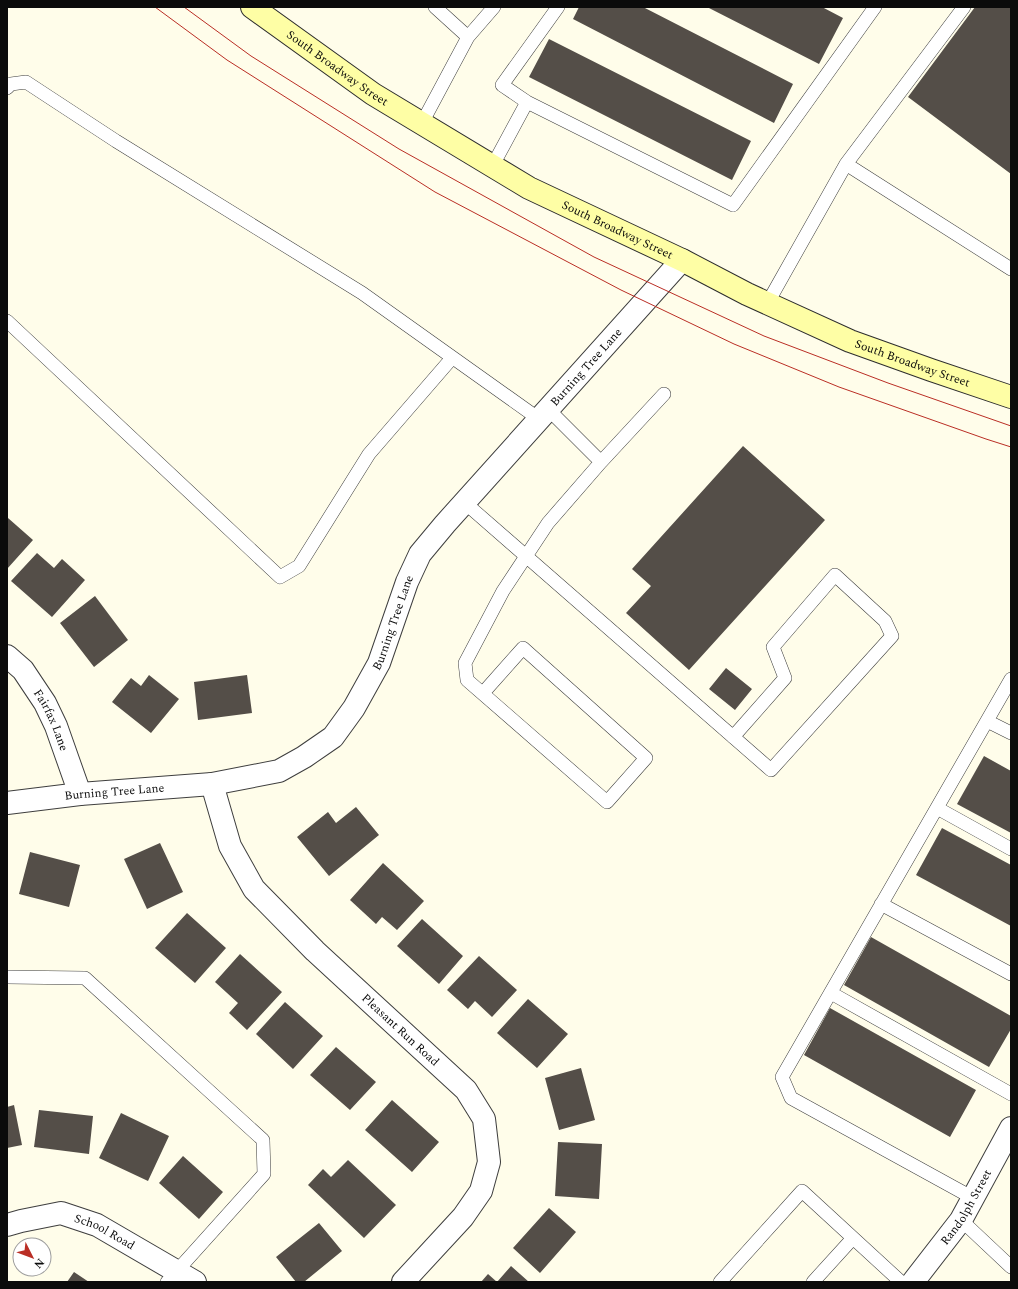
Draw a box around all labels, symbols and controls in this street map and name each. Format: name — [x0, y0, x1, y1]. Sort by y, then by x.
street label: South Broadway Street — [282, 26, 392, 111]
street label: South Broadway Street — [558, 196, 676, 264]
street label: Burning Tree Lane — [546, 324, 627, 411]
street label: South Broadway Street — [852, 334, 972, 392]
street label: Burning Tree Lane — [368, 572, 419, 674]
street label: Fairfax Lane — [28, 685, 73, 754]
street label: Burning Tree Lane — [63, 779, 165, 806]
street label: Pleasant Run Road — [357, 989, 444, 1071]
street label: Randolph Street — [936, 1166, 997, 1249]
street label: School Road — [72, 1209, 139, 1255]
north arrow — [12, 1237, 52, 1277]
text: N — [30, 1254, 48, 1272]

